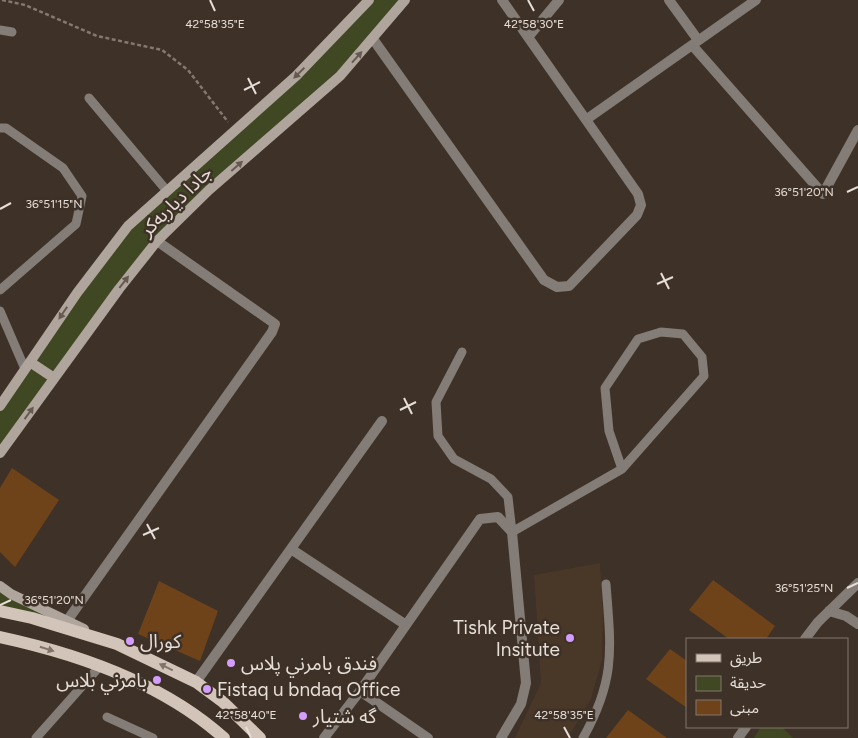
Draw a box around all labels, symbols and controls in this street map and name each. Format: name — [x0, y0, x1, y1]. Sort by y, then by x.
text: 42°58'35"E — [185, 17, 245, 31]
text: 42°58'30"E — [504, 17, 564, 31]
one-way arrow — [352, 50, 363, 63]
one-way arrow — [293, 67, 305, 79]
one-way arrow — [231, 160, 243, 172]
street label: جادا دیاربه‌كر — [134, 161, 217, 242]
text: 36°51'20"N — [774, 185, 834, 199]
text: 36°51'15"N — [26, 197, 83, 211]
one-way arrow — [119, 276, 130, 289]
one-way arrow — [59, 306, 68, 320]
one-way arrow — [23, 407, 33, 420]
text: 36°51'25"N — [775, 581, 833, 595]
text: 36°51'20"N — [24, 593, 84, 607]
place label: Tishk Private Insitute — [453, 616, 560, 661]
place label: كورال — [140, 630, 182, 653]
marker: Tishk Private Insitute — [564, 632, 576, 644]
marker: كورال — [124, 635, 136, 647]
legend — [686, 638, 848, 728]
one-way arrow — [40, 646, 55, 653]
text: طريق — [730, 649, 762, 668]
place label: فندق بامرني پلاس — [241, 652, 377, 678]
marker: فندق بامرني پلاس — [225, 657, 237, 669]
one-way arrow — [158, 663, 173, 671]
place label: بامرني بلاس — [56, 669, 147, 695]
marker: بامرني بلاس — [151, 674, 163, 686]
text: حديقة — [730, 674, 766, 692]
place label: Fistaq u bndaq Office — [217, 678, 400, 701]
marker: Fistaq u bndaq Office — [201, 683, 213, 695]
text: مبنى — [730, 699, 759, 717]
place label: گه شتيار — [312, 705, 377, 728]
text: 42°58'40"E — [215, 708, 277, 722]
text: 42°58'35"E — [534, 708, 594, 722]
marker: گه شتيار — [297, 710, 309, 722]

